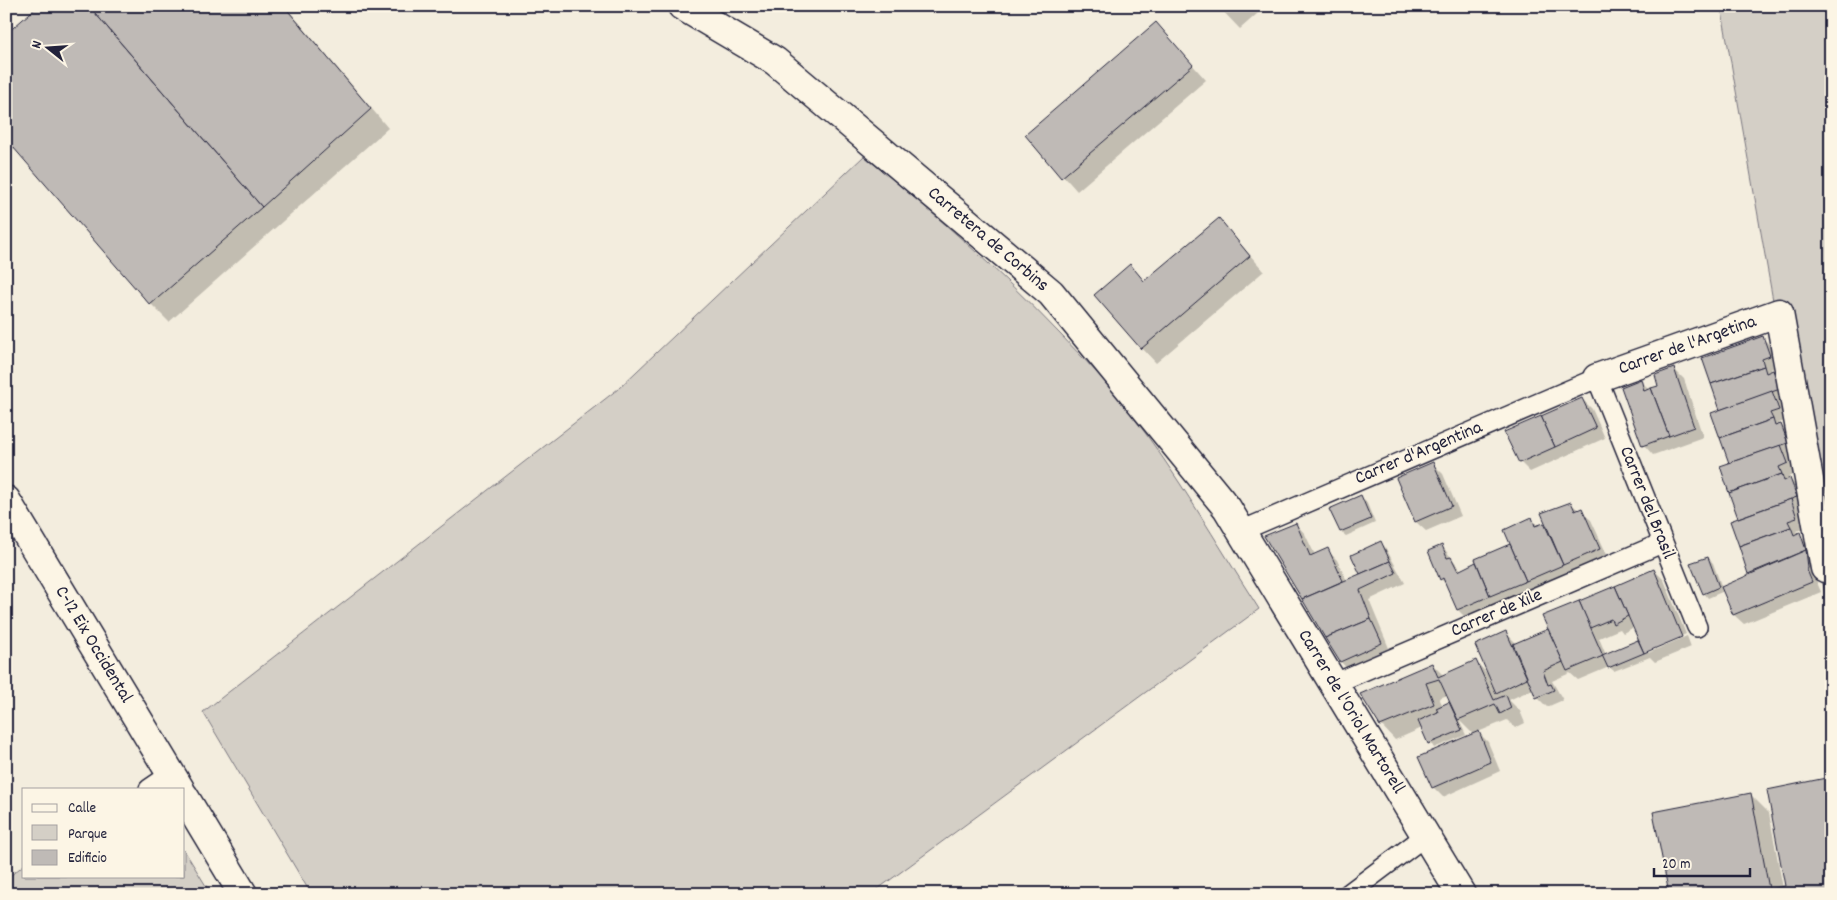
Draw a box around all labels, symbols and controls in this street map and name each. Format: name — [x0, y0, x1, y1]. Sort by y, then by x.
north arrow — [22, 22, 72, 72]
text: N — [27, 38, 48, 51]
street label: Carretera de Corbins — [921, 181, 1054, 299]
street label: Carrer de l'Argetina — [1615, 308, 1761, 383]
street label: Carrer d'Argentina — [1351, 415, 1488, 493]
street label: Carrer del Brasil — [1611, 443, 1681, 564]
street label: C-12 Eix Occidental — [47, 581, 139, 709]
street label: Carrer de Xile — [1447, 583, 1547, 645]
street label: Carrer de l'Oriol Martorell — [1290, 625, 1411, 800]
legend — [22, 788, 185, 878]
text: Calle — [68, 798, 97, 820]
text: Parque — [68, 824, 108, 846]
scale bar — [1654, 845, 1751, 877]
text: Edificio — [68, 848, 107, 870]
text: 20 m — [1662, 854, 1690, 876]

